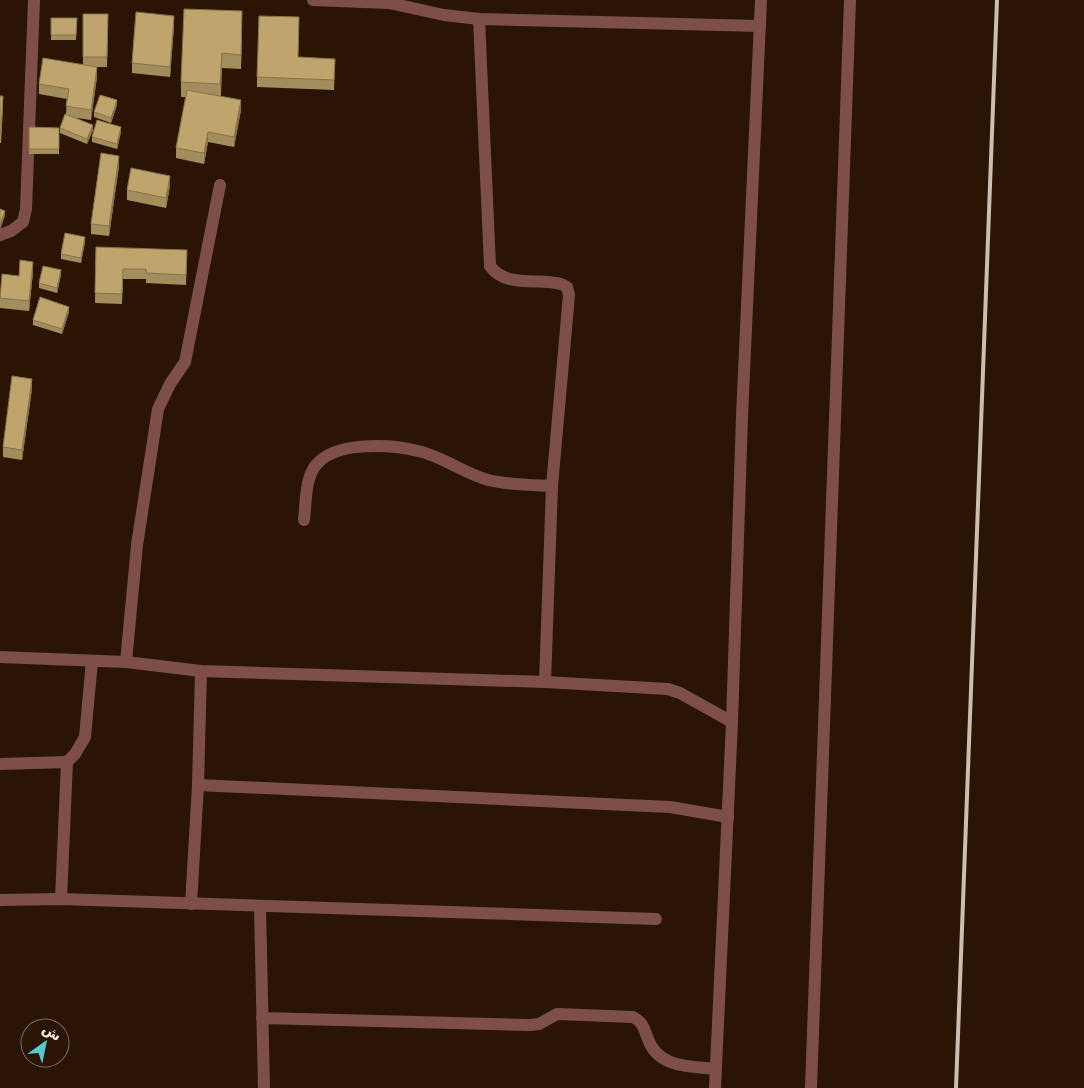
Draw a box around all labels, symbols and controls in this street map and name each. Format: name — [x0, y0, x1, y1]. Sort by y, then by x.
north arrow — [20, 1018, 70, 1068]
text: ش — [40, 1020, 65, 1044]

